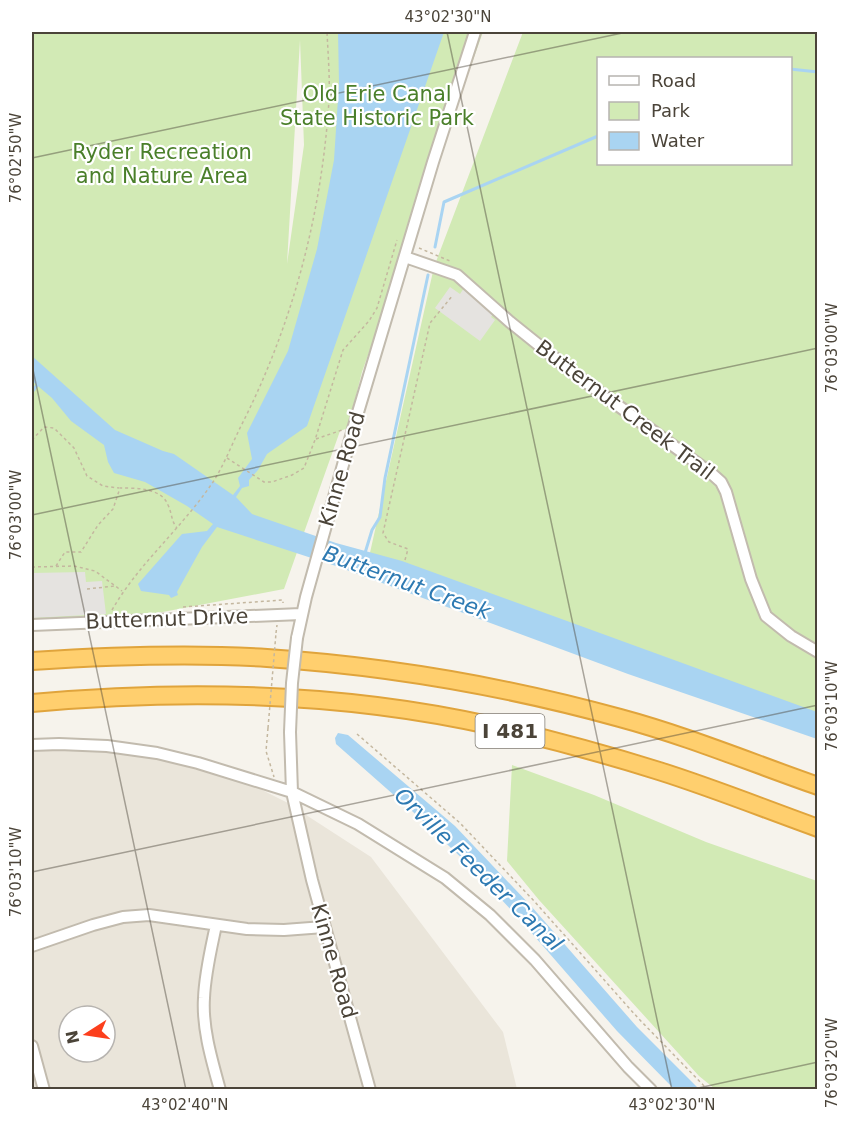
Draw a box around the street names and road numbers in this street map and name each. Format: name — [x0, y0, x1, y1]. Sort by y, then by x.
street label: Butternut Creek Trail — [531, 335, 719, 485]
street label: Kinne Road — [314, 409, 370, 529]
street label: Butternut Drive — [85, 604, 249, 634]
road number: I 481 — [476, 714, 544, 748]
street label: Kinne Road — [306, 901, 362, 1021]

